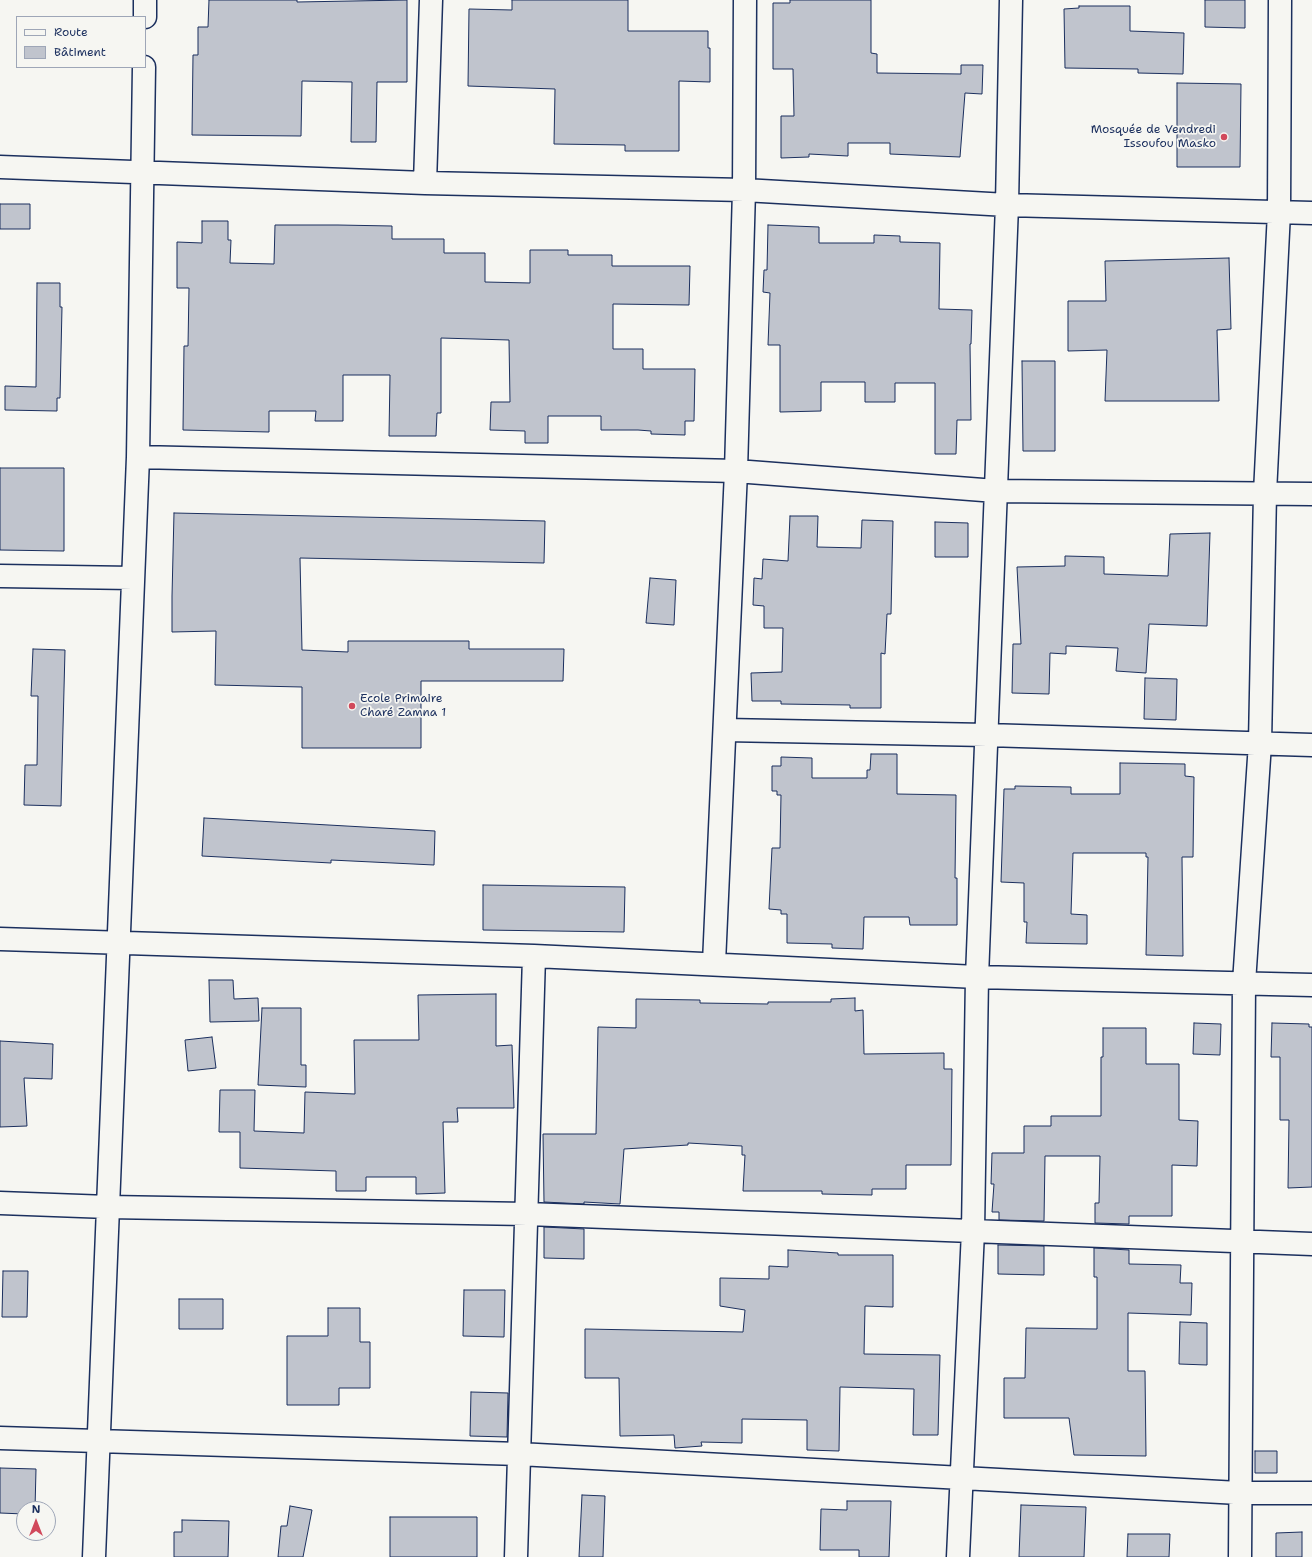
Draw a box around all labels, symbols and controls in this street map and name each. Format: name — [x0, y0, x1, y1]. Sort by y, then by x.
legend — [16, 16, 146, 68]
text: Route — [54, 24, 88, 40]
text: Bâtiment — [54, 44, 106, 60]
place label: Mosquée de Vendredi Issoufou Masko — [1091, 123, 1216, 151]
marker: Mosquée de Vendredi Issoufou Masko — [1219, 132, 1229, 142]
place label: Ecole Primaire Charé Zamna 1 — [360, 692, 446, 720]
marker: Ecole Primaire Charé Zamna 1 — [347, 701, 357, 711]
north arrow — [16, 1501, 56, 1541]
text: N — [32, 1502, 40, 1517]

